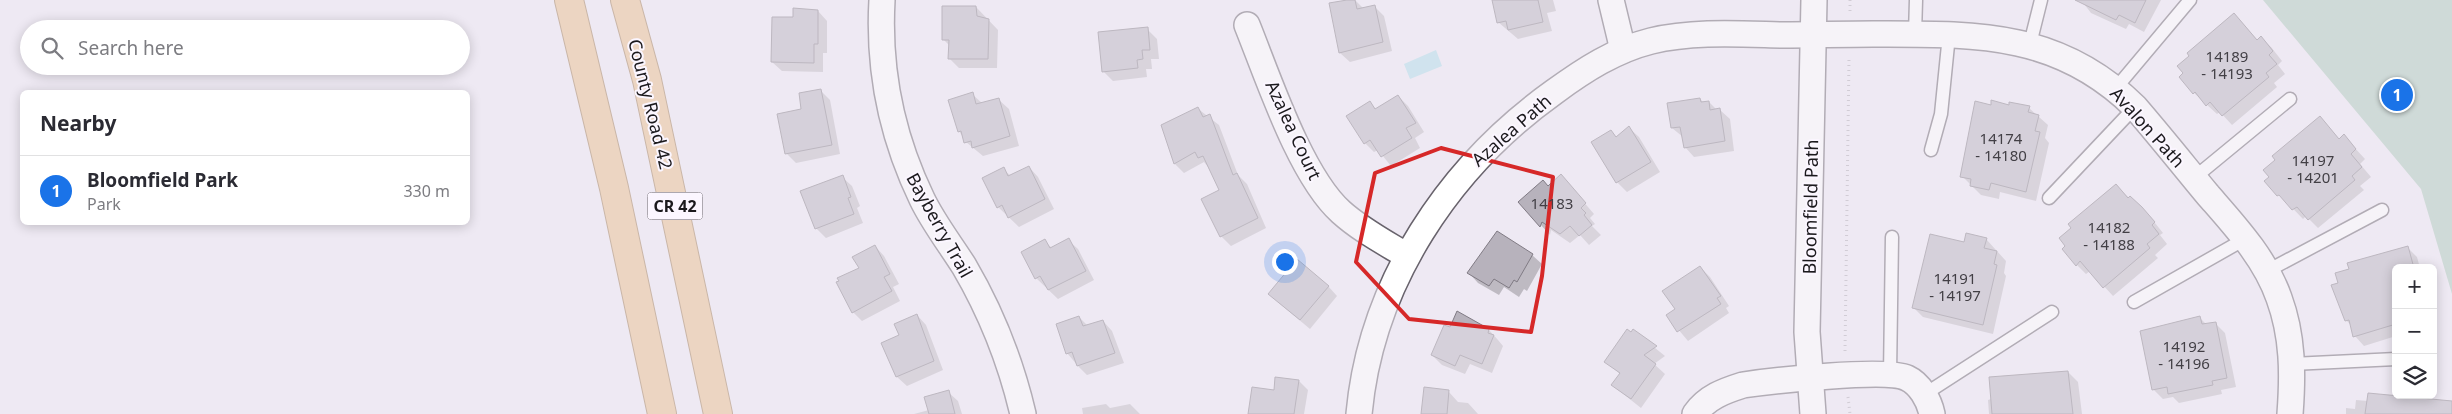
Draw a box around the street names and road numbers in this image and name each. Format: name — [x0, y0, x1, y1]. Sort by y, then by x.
street label: County Road 42 — [623, 36, 679, 172]
street label: Azalea Court — [1261, 76, 1328, 184]
street label: Avalon Path — [2105, 82, 2191, 172]
street label: Azalea Path — [1466, 89, 1556, 171]
street label: Bloomfield Path — [1797, 139, 1823, 275]
street label: Bayberry Trail — [901, 168, 979, 282]
road number: CR 42 — [648, 192, 702, 220]

